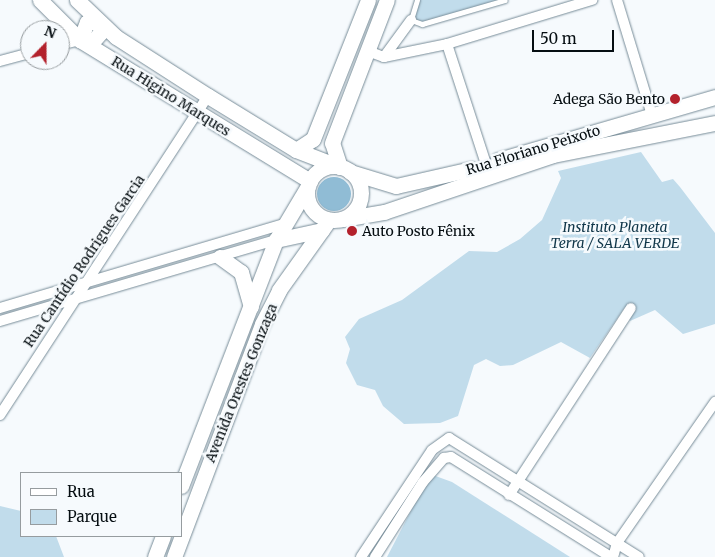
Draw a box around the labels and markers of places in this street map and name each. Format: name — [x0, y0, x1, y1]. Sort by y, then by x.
place label: Adega São Bento — [553, 91, 665, 107]
marker: Adega São Bento — [669, 93, 681, 105]
place label: Auto Posto Fênix — [362, 223, 475, 239]
marker: Auto Posto Fênix — [346, 225, 358, 237]

